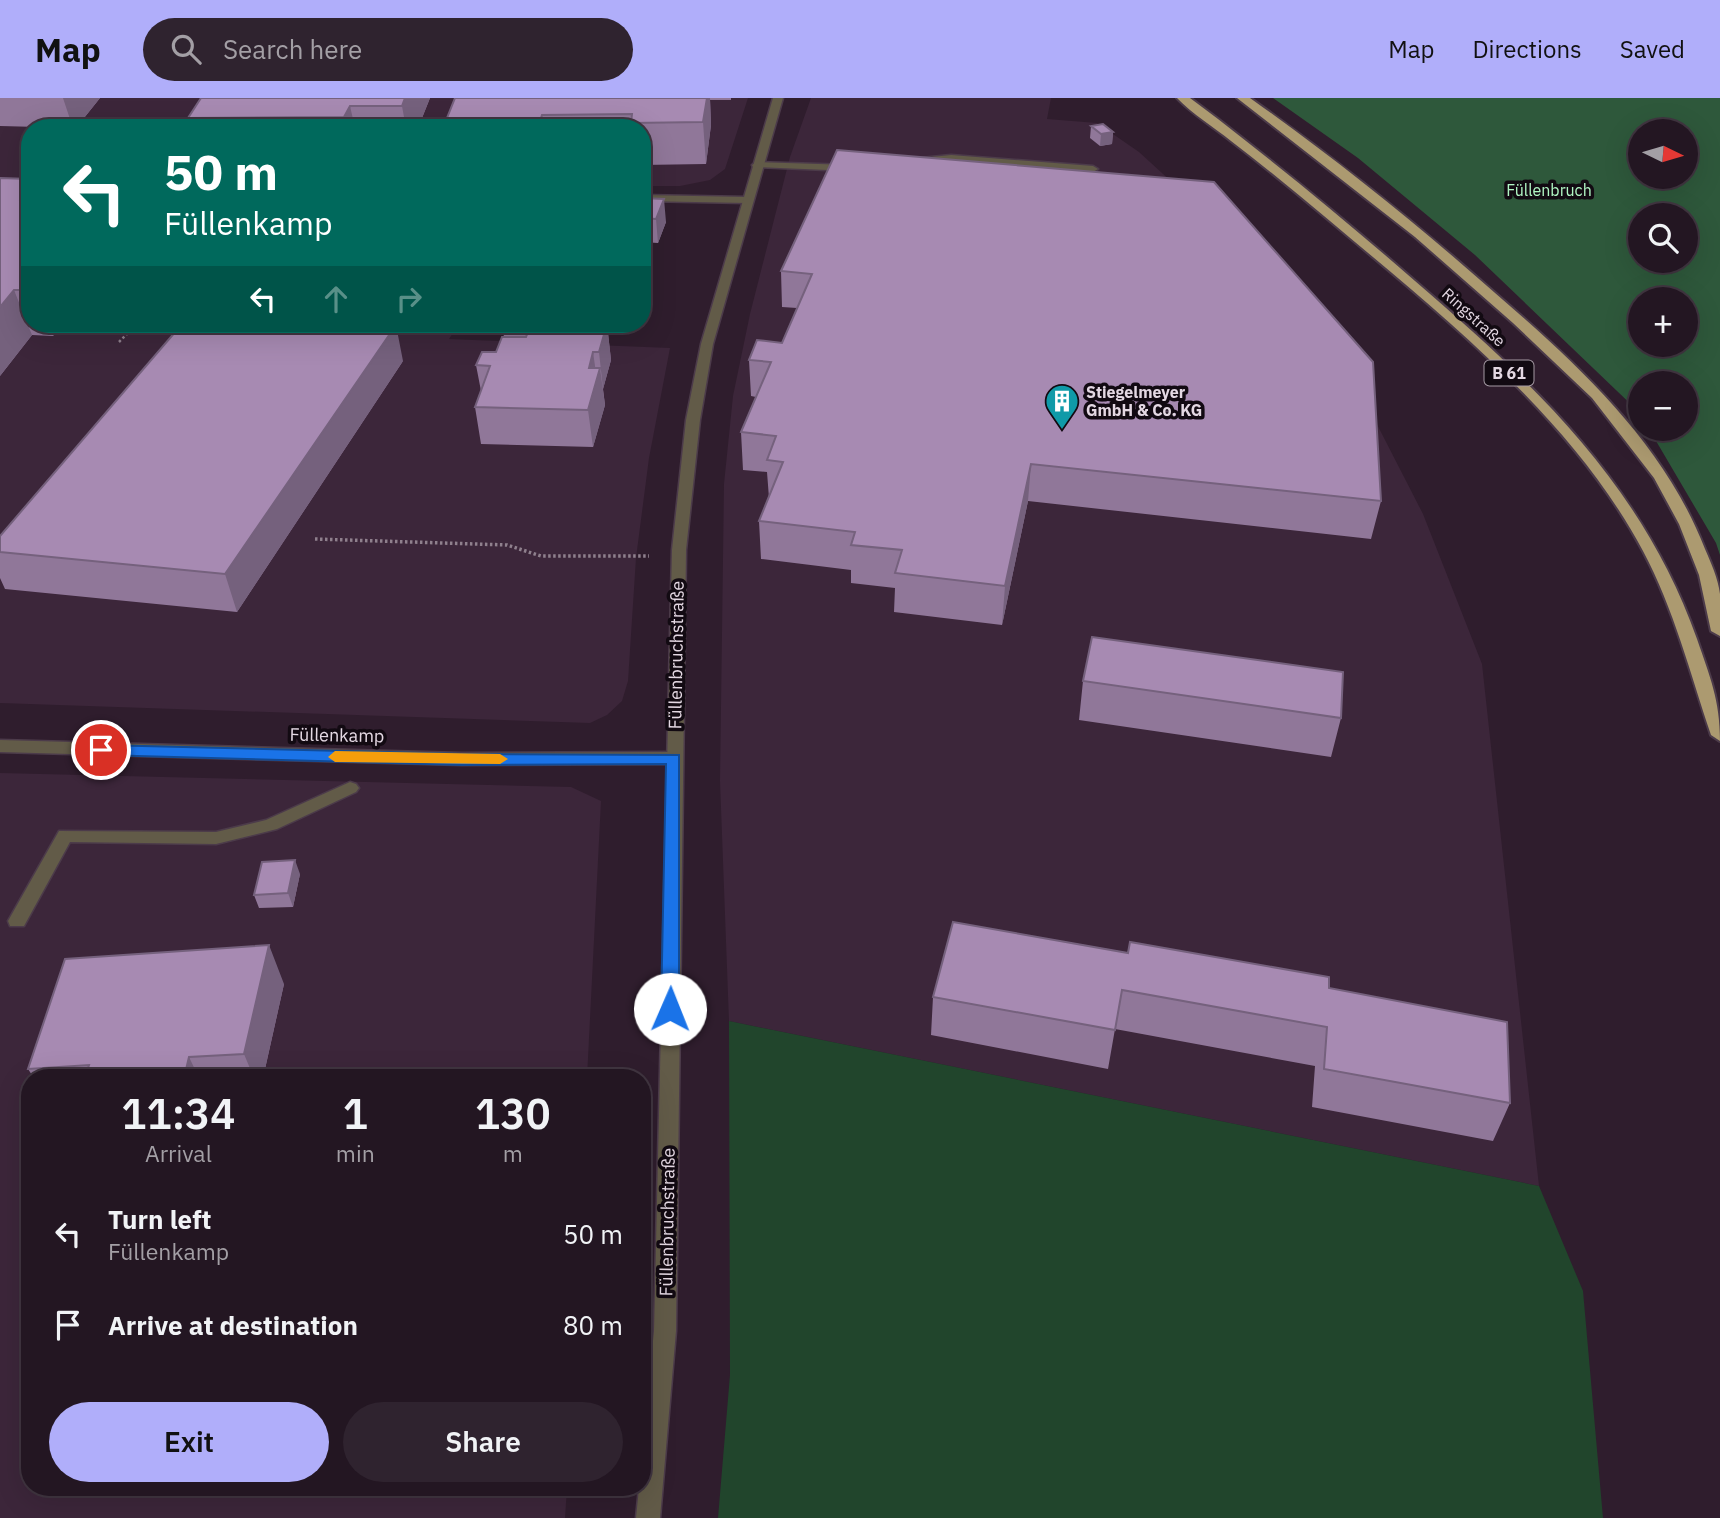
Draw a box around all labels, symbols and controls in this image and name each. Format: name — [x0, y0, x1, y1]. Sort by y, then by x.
search box — [143, 18, 633, 81]
text: Map — [35, 28, 101, 71]
icon: search — [167, 30, 205, 68]
text: Search here — [223, 32, 362, 66]
text: Map — [1388, 33, 1434, 65]
text: Directions — [1472, 33, 1582, 65]
text: Saved — [1620, 33, 1685, 65]
north arrow — [1628, 119, 1698, 189]
map controls — [1628, 119, 1698, 441]
text: 50 m — [164, 140, 278, 203]
icon: left — [49, 147, 140, 238]
park label: Füllenbruch — [1506, 180, 1592, 200]
text: Füllenkamp — [164, 202, 333, 244]
button: search — [1628, 203, 1698, 273]
icon: left — [244, 280, 282, 318]
icon: ahead — [317, 280, 355, 318]
icon: right — [390, 280, 428, 318]
street label: Ringstraße — [1438, 283, 1510, 351]
button: + — [1628, 287, 1698, 357]
road number: B 61 — [1484, 360, 1534, 386]
button: − — [1628, 371, 1698, 441]
building icon: Stiegelmeyer GmbH & Co. KG — [1043, 382, 1081, 431]
place label: Stiegelmeyer GmbH & Co. KG — [1086, 382, 1202, 420]
street label: Füllenbruchstraße — [663, 580, 689, 730]
pin — [71, 720, 131, 780]
street label: Füllenkamp — [289, 723, 385, 747]
icon: arrive — [82, 731, 120, 769]
position arrow — [633, 972, 707, 1046]
text: 11:34 — [121, 1086, 236, 1141]
text: 1 — [343, 1086, 368, 1141]
text: 130 — [475, 1086, 551, 1141]
text: Arrival — [145, 1138, 212, 1168]
text: min — [336, 1138, 375, 1168]
text: m — [503, 1138, 523, 1168]
street label: Füllenbruchstraße — [654, 1147, 680, 1297]
text: Turn left — [108, 1202, 211, 1236]
icon: left — [49, 1215, 87, 1253]
text: 50 m — [563, 1217, 623, 1251]
text: Füllenkamp — [108, 1236, 229, 1266]
icon: arrive — [49, 1306, 87, 1344]
text: Arrive at destination — [108, 1308, 358, 1342]
text: 80 m — [563, 1308, 623, 1342]
button: Exit — [49, 1402, 329, 1482]
button: Share — [343, 1402, 623, 1482]

